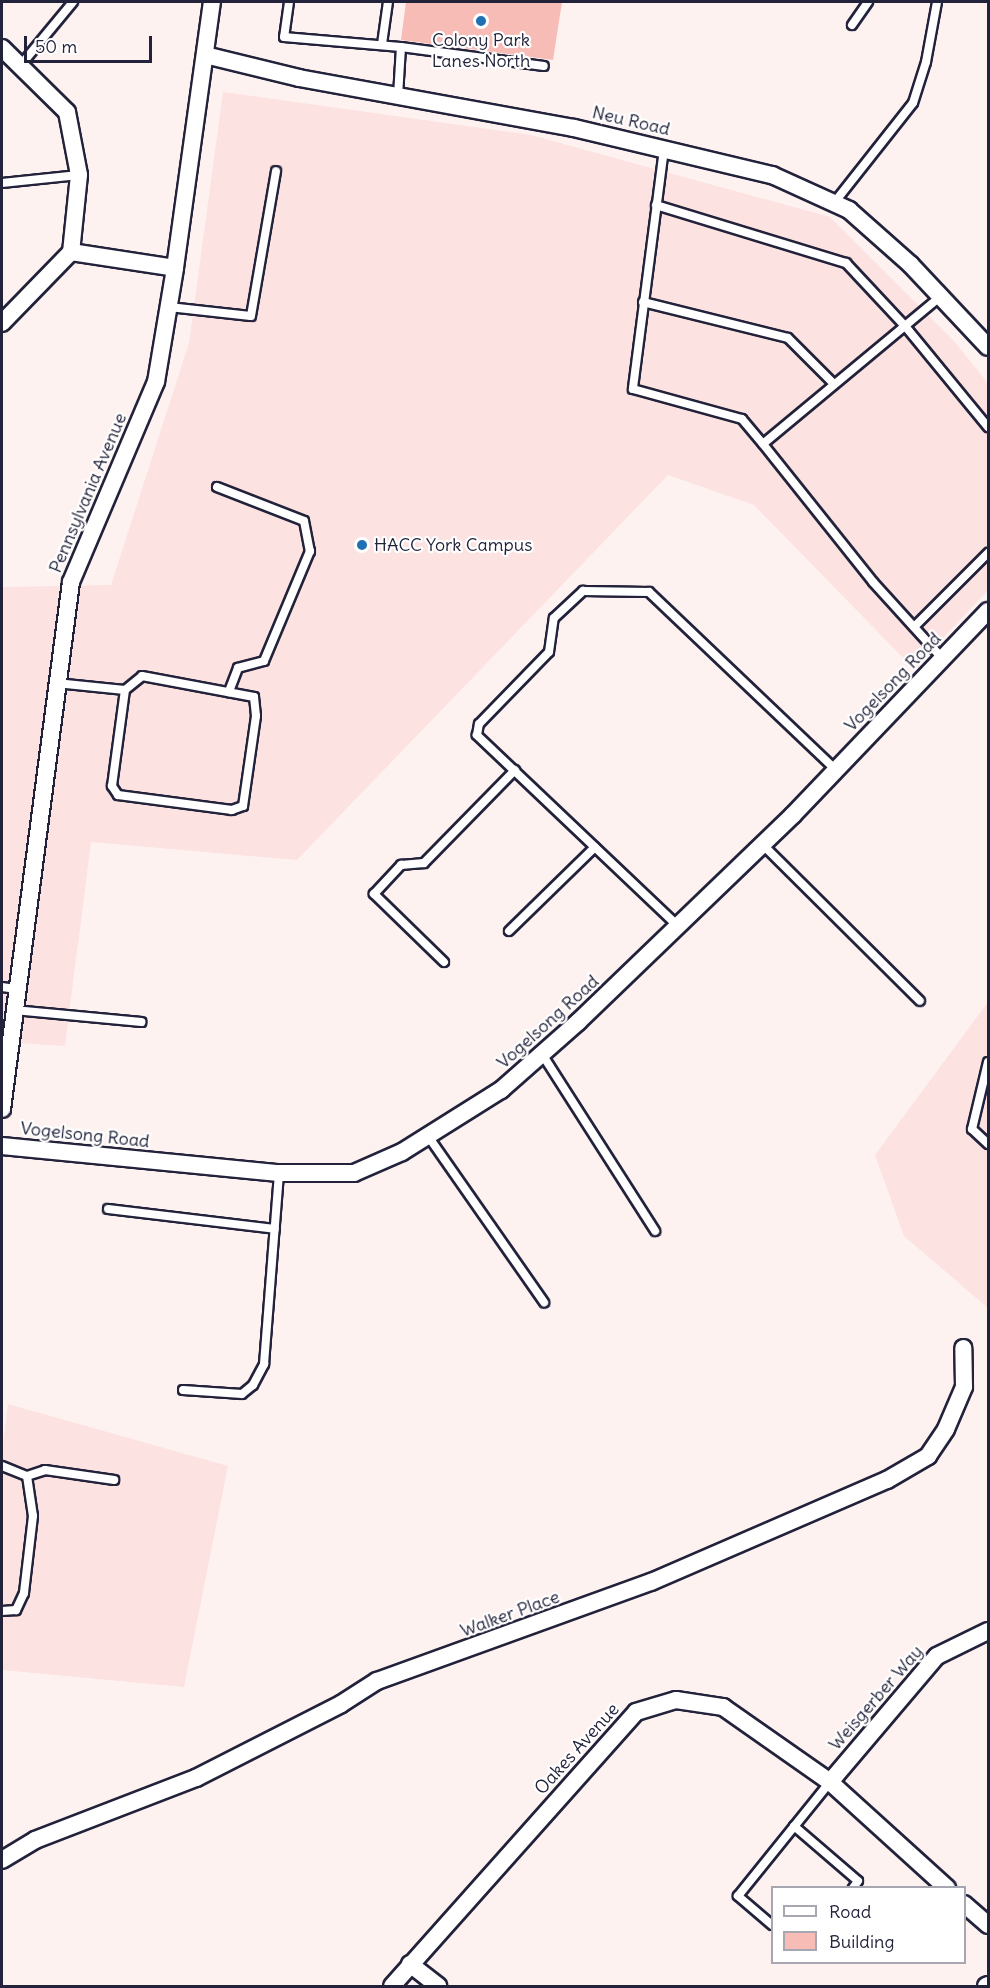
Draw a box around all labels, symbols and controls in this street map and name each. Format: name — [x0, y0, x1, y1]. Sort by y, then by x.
marker: Colony Park Lanes North — [474, 14, 488, 28]
scale bar — [27, 24, 154, 62]
place label: Colony Park Lanes North — [432, 30, 530, 72]
text: 50 m — [35, 35, 77, 58]
street label: Neu Road — [590, 102, 672, 140]
street label: Pennsylvania Avenue — [45, 410, 131, 576]
place label: HACC York Campus — [374, 534, 533, 556]
marker: HACC York Campus — [355, 538, 369, 552]
street label: Vogelsong Road — [840, 628, 946, 736]
street label: Vogelsong Road — [493, 971, 603, 1073]
street label: Vogelsong Road — [19, 1117, 151, 1153]
street label: Walker Place — [457, 1586, 563, 1642]
street label: Weisgerber Way — [824, 1641, 928, 1755]
street label: Oakes Avenue — [530, 1699, 624, 1799]
legend — [771, 1886, 966, 1964]
text: Road — [829, 1900, 871, 1923]
text: Building — [829, 1930, 894, 1953]

